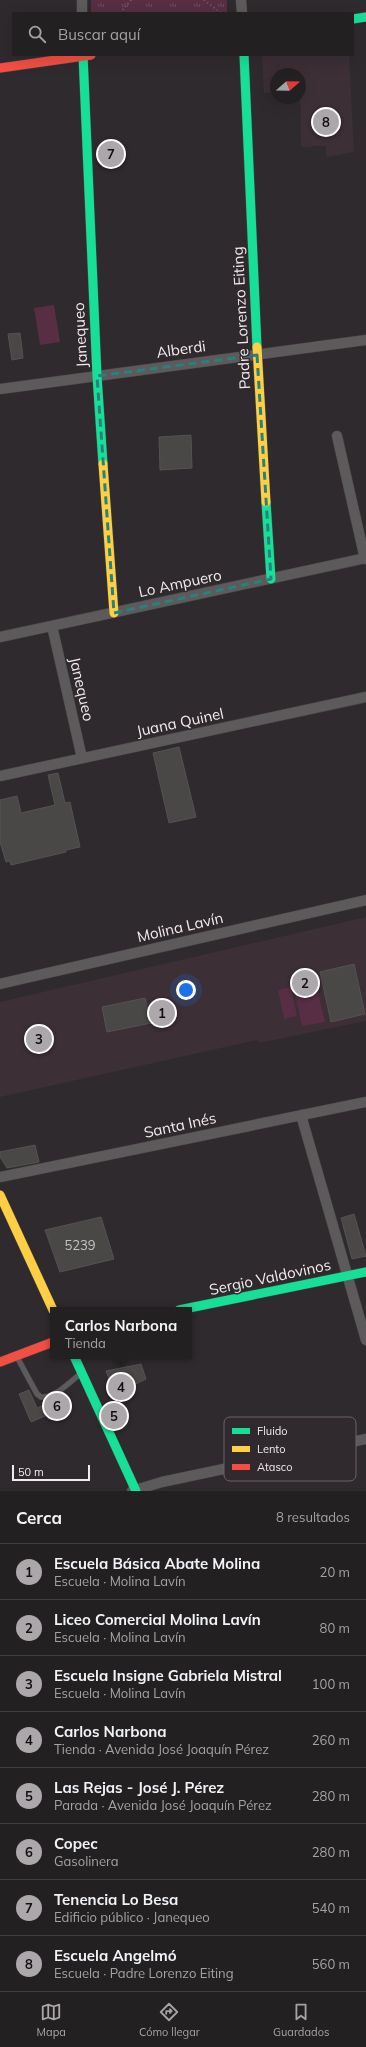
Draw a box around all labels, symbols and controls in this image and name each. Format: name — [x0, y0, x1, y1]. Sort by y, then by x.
search box — [12, 12, 354, 56]
icon: search — [26, 23, 48, 45]
text: Buscar aquí — [58, 25, 140, 44]
north arrow — [270, 68, 306, 104]
pin: 8 — [313, 107, 339, 137]
pin: 7 — [98, 139, 124, 169]
street label: Padre Lorenzo Eiting — [228, 246, 254, 390]
street label: Janequeo — [69, 302, 91, 368]
street label: Alberdi — [155, 336, 207, 362]
street label: Lo Ampuero — [137, 565, 223, 601]
street label: Janequeo — [65, 655, 99, 723]
street label: Juana Quinel — [135, 703, 225, 741]
street label: Molina Lavín — [135, 908, 225, 946]
pin: 2 — [292, 968, 318, 998]
your location — [176, 980, 196, 1000]
pin: 1 — [149, 998, 175, 1028]
pin: 3 — [26, 1024, 52, 1054]
street label: Santa Inés — [142, 1108, 218, 1142]
house number: 5239 — [64, 1237, 96, 1253]
street label: Sergio Valdovinos — [207, 1255, 333, 1299]
popup — [50, 1307, 192, 1359]
text: Carlos Narbona — [65, 1316, 177, 1335]
text: Tienda — [65, 1335, 106, 1351]
pin: 4 — [108, 1372, 134, 1402]
pin: 6 — [44, 1391, 70, 1421]
pin: 5 — [101, 1401, 127, 1431]
legend — [224, 1417, 356, 1481]
text: Fluido — [257, 1424, 288, 1438]
text: Lento — [257, 1442, 285, 1456]
text: Atasco — [257, 1460, 292, 1474]
scale bar — [12, 1463, 90, 1482]
text: 50 m — [18, 1465, 44, 1479]
text: Cerca — [16, 1507, 62, 1528]
text: 8 resultados — [276, 1509, 350, 1525]
text: Escuela Básica Abate Molina — [54, 1554, 260, 1573]
text: 1 — [25, 1564, 33, 1580]
text: 20 m — [320, 1564, 350, 1580]
text: Escuela · Molina Lavín — [54, 1573, 186, 1589]
text: Liceo Comercial Molina Lavín — [54, 1610, 261, 1629]
text: 2 — [25, 1620, 33, 1636]
text: 80 m — [320, 1620, 350, 1636]
text: Escuela · Molina Lavín — [54, 1629, 186, 1645]
text: Escuela Insigne Gabriela Mistral — [54, 1666, 282, 1685]
text: 3 — [25, 1676, 33, 1692]
text: 100 m — [312, 1676, 350, 1692]
text: Escuela · Molina Lavín — [54, 1685, 186, 1701]
text: Carlos Narbona — [54, 1722, 167, 1741]
text: 4 — [25, 1732, 33, 1748]
text: 260 m — [312, 1732, 350, 1748]
text: Tienda · Avenida José Joaquín Pérez — [54, 1741, 269, 1757]
text: Las Rejas - José J. Pérez — [54, 1778, 224, 1797]
text: 5 — [25, 1788, 33, 1804]
text: 280 m — [312, 1788, 350, 1804]
text: Parada · Avenida José Joaquín Pérez — [54, 1797, 272, 1813]
text: Copec — [54, 1834, 98, 1853]
text: 6 — [25, 1844, 33, 1860]
text: 280 m — [312, 1844, 350, 1860]
text: Gasolinera — [54, 1853, 119, 1869]
text: Tenencia Lo Besa — [54, 1890, 178, 1909]
text: 7 — [25, 1900, 33, 1916]
text: 540 m — [312, 1900, 350, 1916]
text: Edificio público · Janequeo — [54, 1909, 210, 1925]
text: Escuela Angelmó — [54, 1946, 177, 1965]
text: 8 — [25, 1956, 33, 1972]
text: 560 m — [312, 1956, 350, 1972]
text: Escuela · Padre Lorenzo Eiting — [54, 1965, 234, 1981]
tab: Mapa — [37, 2001, 66, 2039]
tab: Cómo llegar — [139, 2001, 200, 2039]
tab: Guardados — [273, 2001, 329, 2039]

